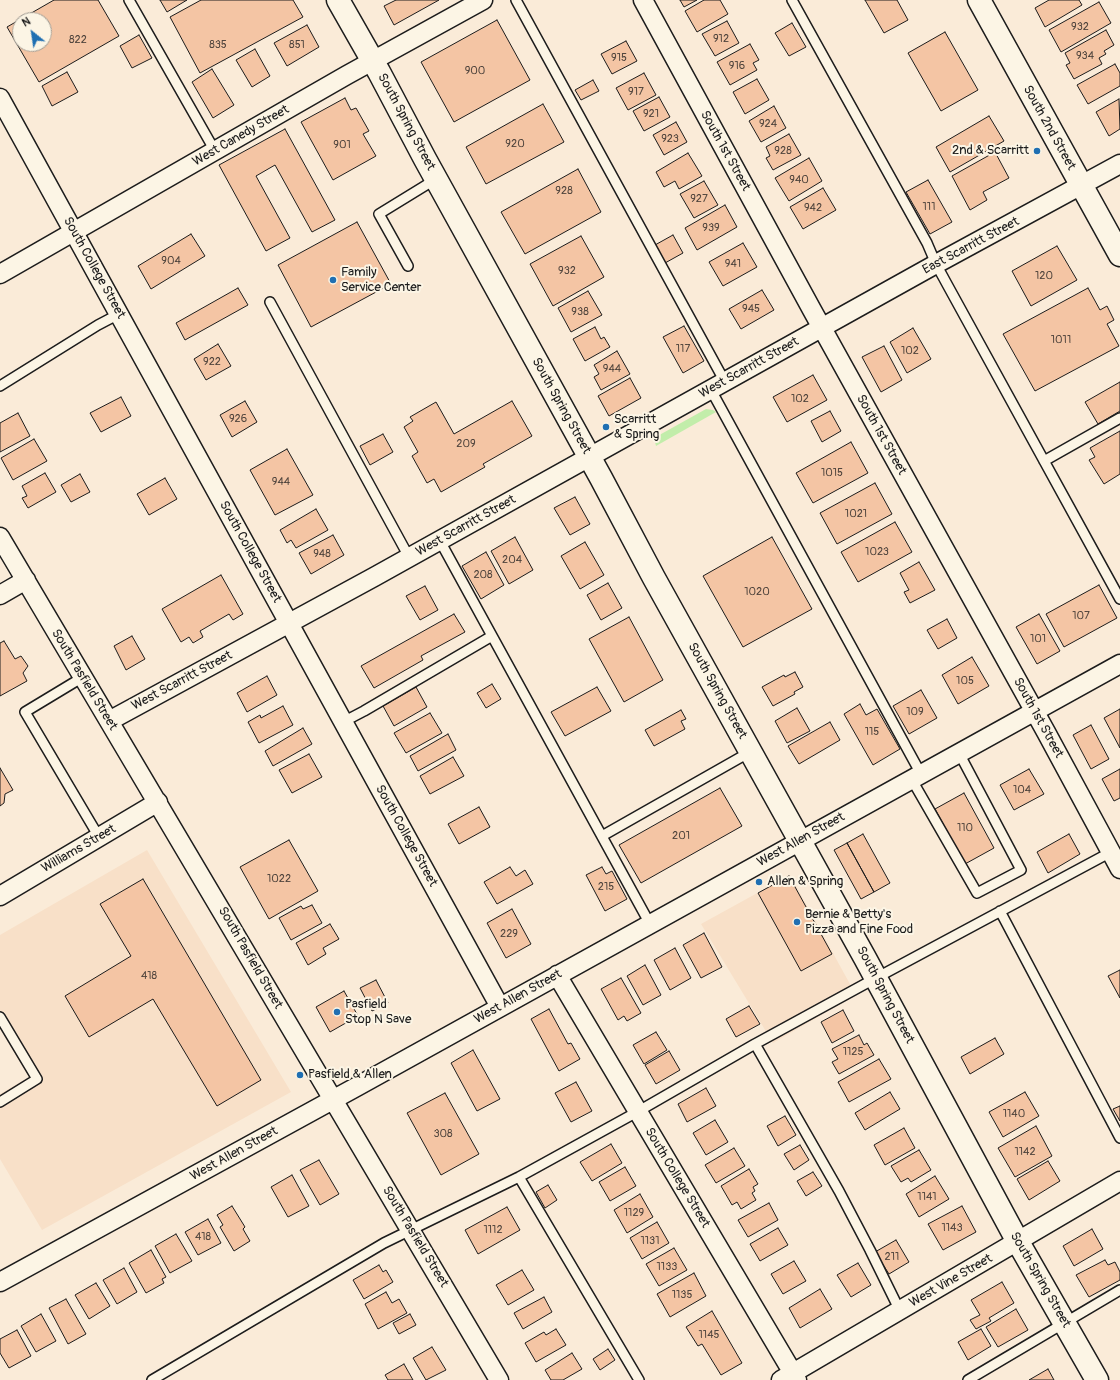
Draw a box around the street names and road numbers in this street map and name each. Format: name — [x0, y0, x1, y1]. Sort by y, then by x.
street label: South Spring Street — [374, 71, 438, 173]
street label: South 2nd Street — [1019, 83, 1079, 173]
street label: West Canedy Street — [190, 102, 292, 170]
street label: South 1st Street — [696, 108, 754, 194]
street label: South College Street — [60, 214, 128, 322]
street label: East Scarritt Street — [920, 214, 1022, 278]
street label: West Scarritt Street — [696, 334, 802, 402]
street label: South Spring Street — [528, 355, 594, 457]
street label: South 1st Street — [852, 392, 910, 478]
street label: West Scarritt Street — [413, 492, 519, 560]
street label: South College Street — [216, 498, 284, 606]
street label: South Pasfield Street — [48, 627, 120, 733]
street label: South Spring Street — [684, 640, 750, 742]
street label: West Scarritt Street — [129, 648, 235, 714]
street label: South 1st Street — [1009, 675, 1067, 761]
street label: South College Street — [372, 782, 440, 890]
street label: West Allen Street — [755, 810, 847, 870]
street label: Williams Street — [39, 821, 119, 877]
street label: South Pasfield Street — [214, 904, 286, 1012]
street label: South Spring Street — [853, 944, 917, 1046]
street label: West Allen Street — [472, 967, 564, 1027]
street label: West Allen Street — [188, 1124, 280, 1184]
street label: South College Street — [641, 1125, 713, 1231]
street label: South Pasfield Street — [379, 1184, 451, 1290]
street label: South Spring Street — [1006, 1229, 1074, 1331]
street label: West Vine Street — [907, 1251, 995, 1311]

